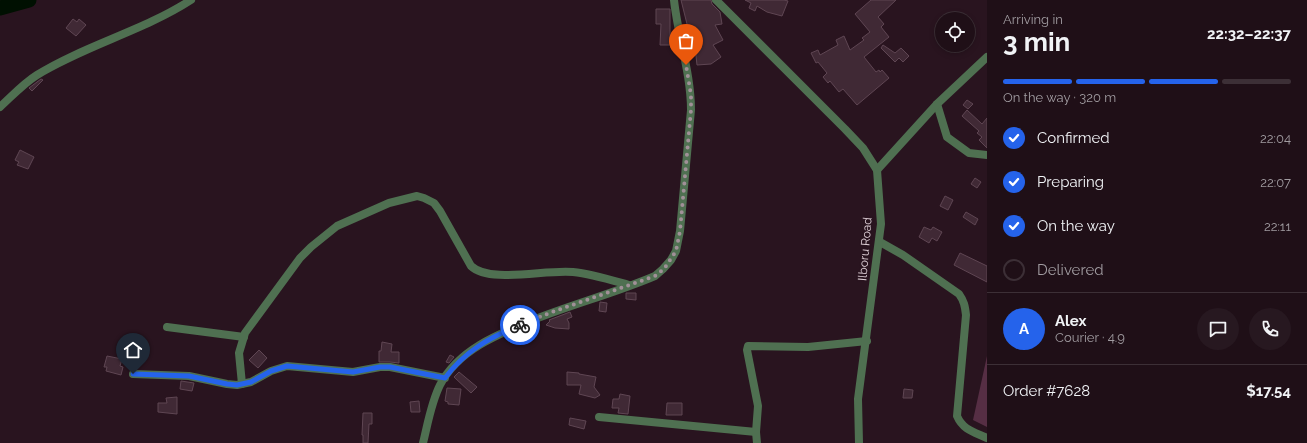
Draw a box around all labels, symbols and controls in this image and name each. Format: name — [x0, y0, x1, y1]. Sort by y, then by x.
map controls — [935, 12, 975, 52]
button: locate — [935, 12, 975, 52]
text: Arriving in — [1003, 12, 1063, 27]
pin — [669, 24, 703, 65]
text: 22:32–22:37 — [1207, 25, 1291, 43]
text: 3 min — [1003, 27, 1070, 57]
icon: bag — [675, 30, 697, 52]
text: On the way · 320 m — [1003, 90, 1116, 105]
icon: check — [1003, 127, 1025, 149]
text: Confirmed — [1037, 129, 1110, 147]
text: 22:04 — [1260, 131, 1291, 146]
icon: check — [1003, 171, 1025, 193]
text: Preparing — [1037, 173, 1104, 191]
text: 22:07 — [1260, 175, 1291, 190]
icon: check — [1003, 215, 1025, 237]
street label: Ilboru Road — [855, 217, 875, 281]
text: On the way — [1037, 217, 1115, 235]
text: 22:11 — [1264, 219, 1291, 234]
text: Delivered — [1037, 261, 1104, 279]
courier — [500, 305, 540, 345]
button: chat — [1197, 308, 1239, 350]
button: phone — [1249, 308, 1291, 350]
text: Alex — [1055, 312, 1086, 330]
icon: bike — [509, 314, 531, 336]
text: A — [1019, 320, 1029, 338]
text: Courier · 4.9 — [1055, 330, 1125, 345]
pin — [116, 333, 150, 374]
icon: home — [122, 339, 144, 361]
text: Order #7628 — [1003, 382, 1090, 400]
text: $17.54 — [1246, 382, 1291, 400]

